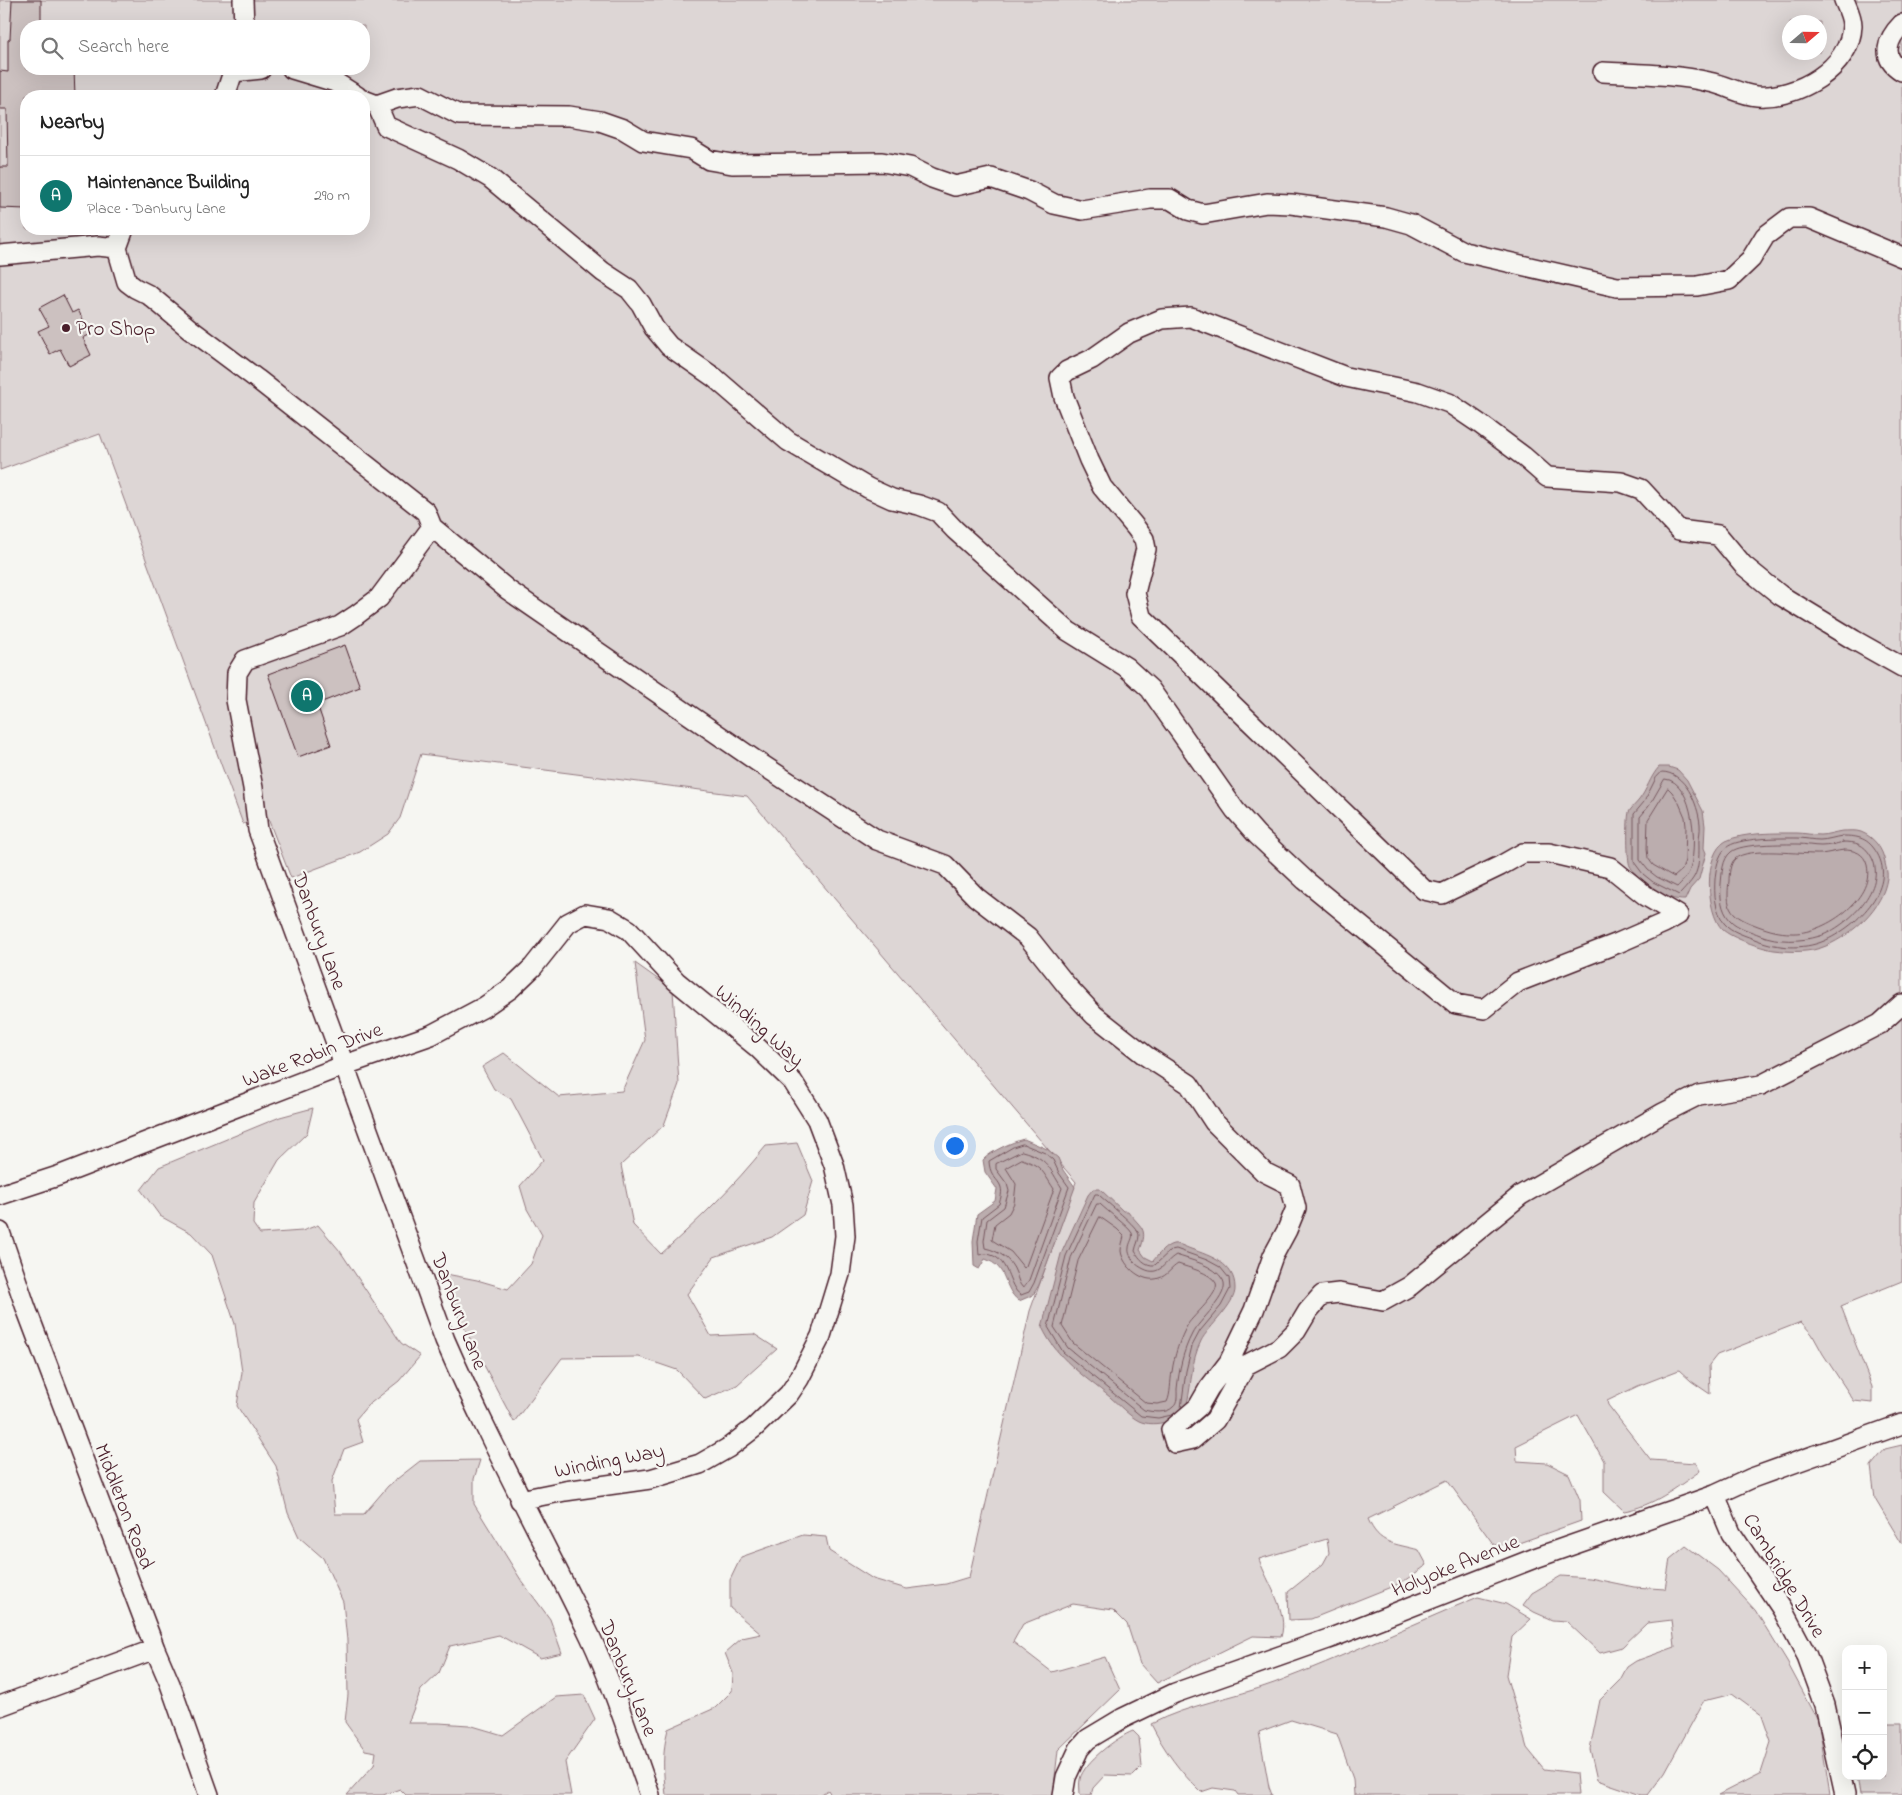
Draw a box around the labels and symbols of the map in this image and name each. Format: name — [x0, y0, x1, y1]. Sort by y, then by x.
north arrow — [1782, 15, 1827, 60]
place label: Pro Shop — [76, 315, 155, 345]
marker: Pro Shop — [60, 322, 72, 334]
pin: A — [291, 677, 323, 715]
street label: Danbury Lane — [281, 868, 353, 996]
street label: Winding Way — [706, 978, 810, 1076]
street label: Wake Robin Drive — [238, 1015, 388, 1096]
your location — [942, 1133, 968, 1159]
street label: Danbury Lane — [420, 1248, 494, 1376]
street label: Winding Way — [552, 1437, 667, 1489]
street label: Middleton Road — [85, 1440, 161, 1574]
street label: Cambridge Drive — [1733, 1508, 1833, 1645]
street label: Holyoke Avenue — [1387, 1527, 1525, 1608]
street label: Danbury Lane — [588, 1615, 664, 1742]

